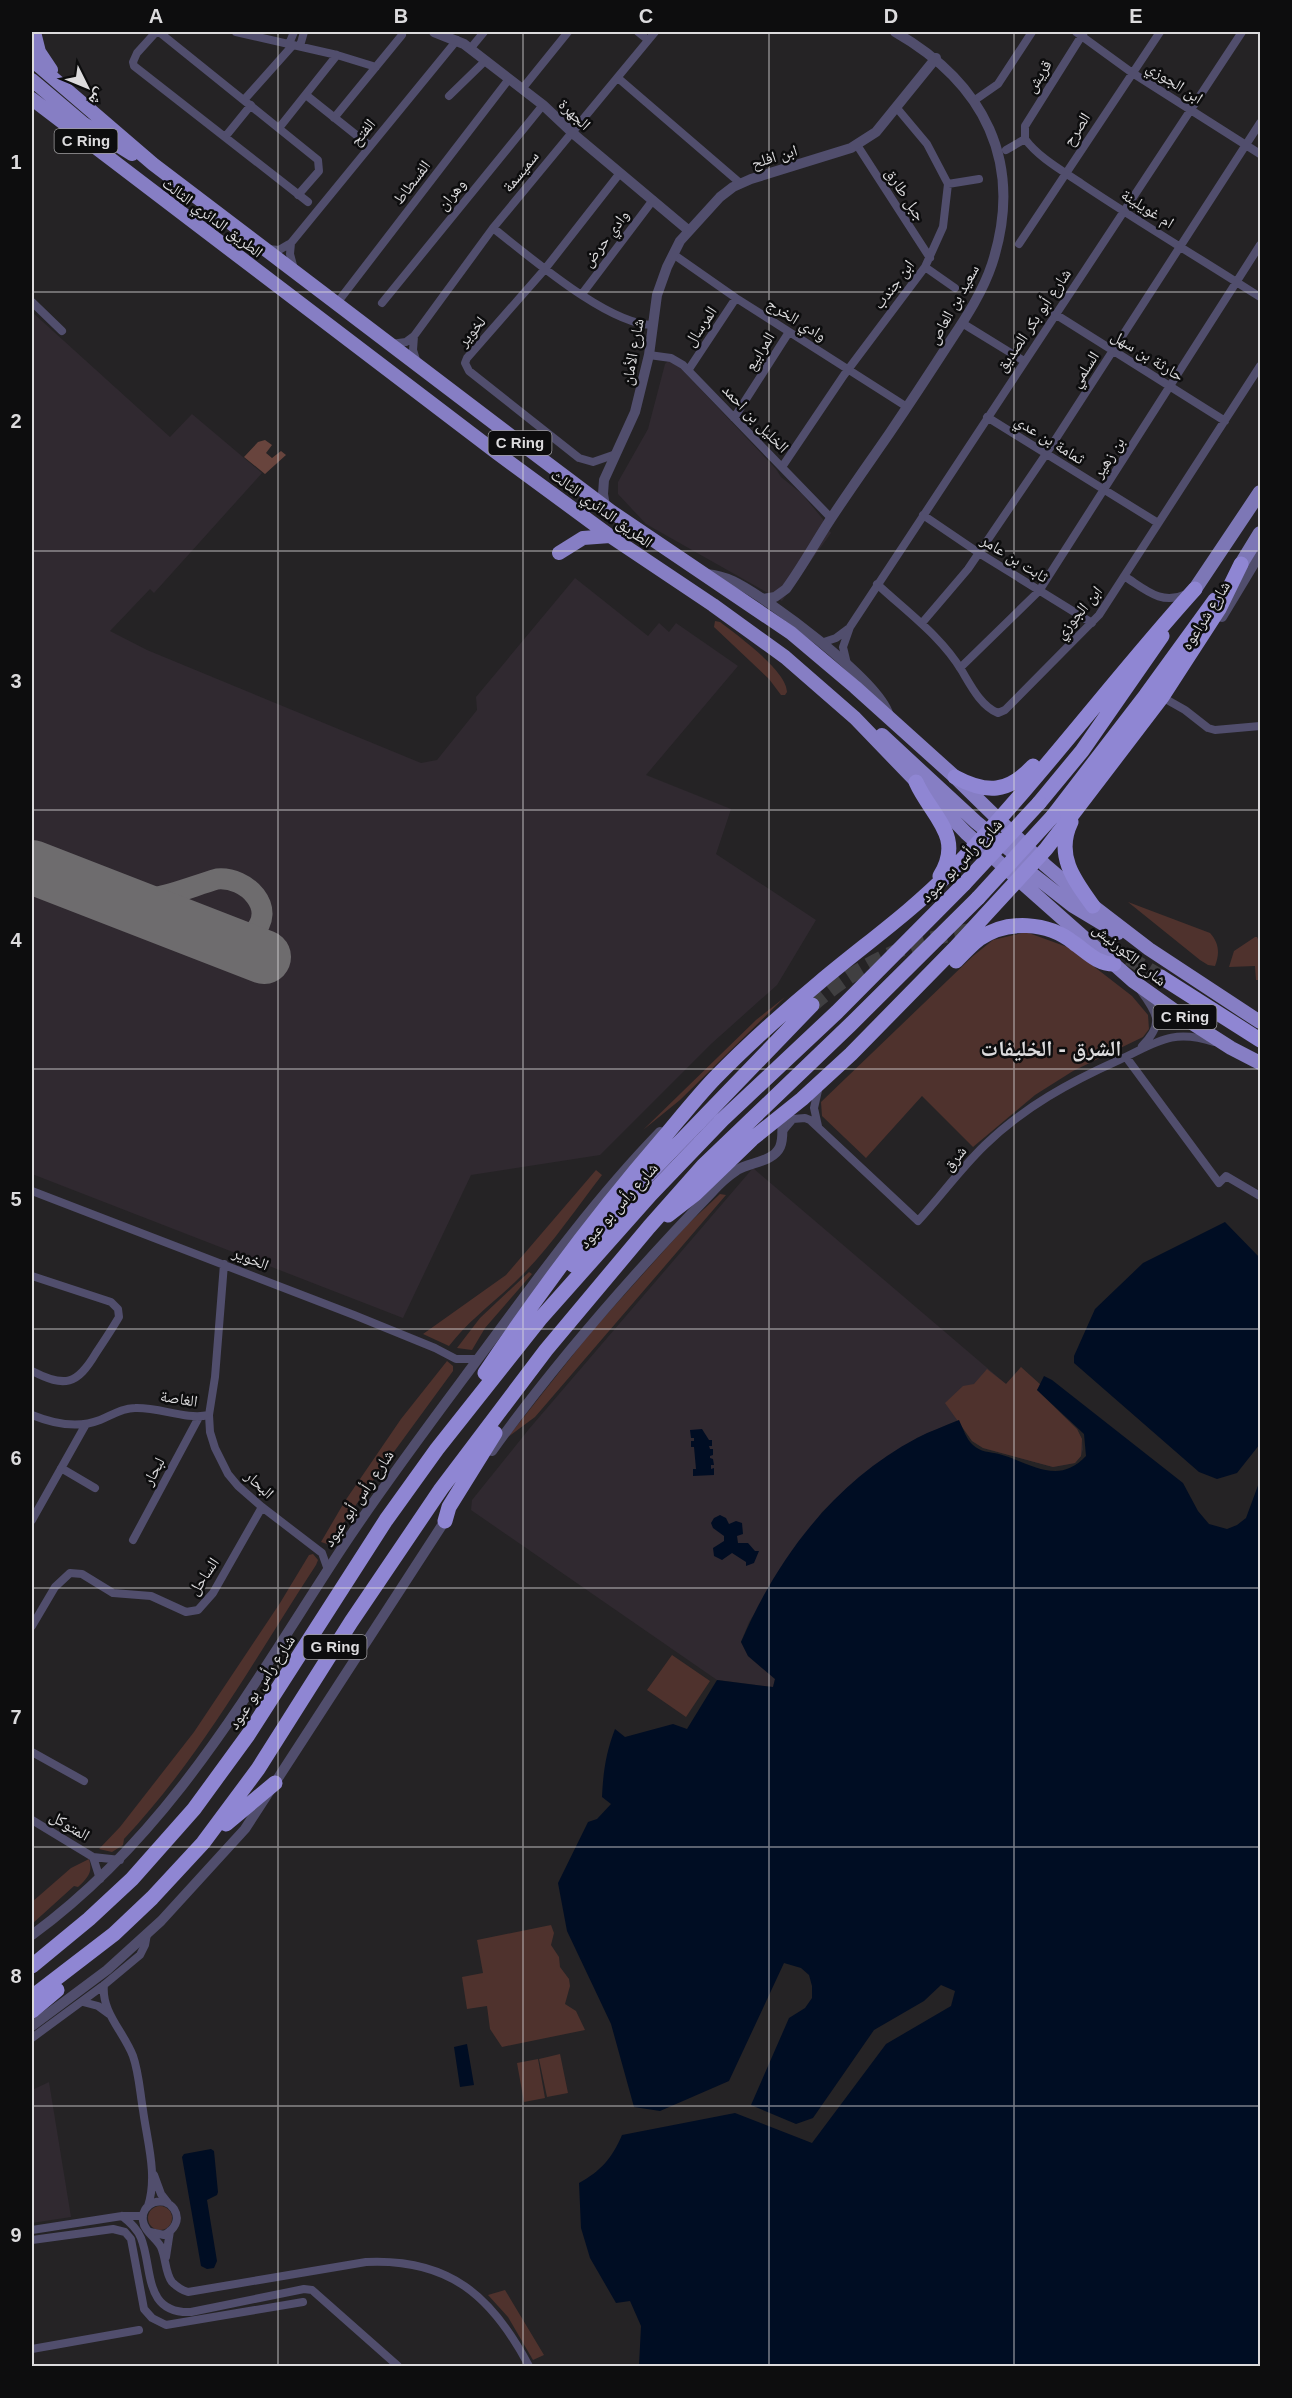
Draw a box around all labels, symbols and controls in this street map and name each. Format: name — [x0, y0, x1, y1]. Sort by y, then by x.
text: A — [149, 5, 163, 27]
text: B — [394, 5, 408, 27]
text: C — [639, 5, 653, 27]
text: D — [884, 5, 898, 27]
text: E — [1129, 5, 1143, 27]
north arrow — [57, 57, 117, 117]
street label: قريش — [1022, 57, 1057, 97]
street label: ابن الجوزي — [1141, 58, 1206, 110]
text: ش — [85, 84, 110, 109]
street label: الجهرة — [555, 96, 594, 134]
street label: الصرح — [1059, 109, 1095, 150]
street label: الفتح — [346, 115, 380, 151]
road number: C Ring — [54, 129, 118, 153]
street label: ابن افلح — [749, 141, 800, 173]
street label: سميسمة — [499, 148, 542, 195]
text: 1 — [10, 151, 22, 173]
street label: الفسطاط — [389, 157, 433, 208]
street label: جبل طارق — [880, 165, 929, 225]
street label: الطريق الدائري الثالث — [157, 174, 266, 264]
street label: وهران — [434, 175, 471, 215]
street label: ام غويلينة — [1117, 186, 1177, 233]
street label: وادي حرض — [579, 207, 635, 272]
street label: ابن جندب — [870, 256, 919, 313]
street label: سعيد بن العاص — [925, 261, 984, 348]
street label: شارع أبو بكر الصديق — [992, 265, 1076, 376]
street label: وادي الخرج — [762, 295, 830, 348]
street label: المرسال — [681, 303, 722, 351]
street label: لخوير — [453, 313, 489, 351]
street label: شارع الأمان — [618, 317, 649, 387]
street label: حارثة بن سهل — [1107, 327, 1187, 386]
street label: المرابيع — [741, 329, 779, 375]
street label: السلمي — [1067, 348, 1106, 393]
street label: الخليل بن احمد — [718, 381, 792, 457]
text: 2 — [10, 410, 22, 432]
street label: ثمامة بن عدي — [1010, 411, 1088, 471]
road number: C Ring — [488, 431, 552, 455]
street label: بن زهير — [1089, 434, 1129, 483]
street label: الطريق الدائري الثالث — [545, 466, 656, 554]
street label: ثابت بن عامر — [976, 531, 1052, 588]
street label: شارع شراعوه — [1178, 578, 1235, 654]
street label: ابن الجوزي — [1051, 583, 1108, 645]
text: 3 — [10, 670, 22, 692]
street label: شارع رأس بو عبود — [917, 815, 1007, 907]
street label: شارع الكورنيش — [1088, 920, 1170, 991]
text: 4 — [10, 929, 22, 951]
road number: C Ring — [1154, 1005, 1216, 1029]
district label: الشرق - الخليفات — [981, 1036, 1121, 1062]
street label: شرق — [939, 1142, 971, 1176]
street label: شارع رأس بو عبود — [575, 1159, 663, 1253]
text: 5 — [10, 1188, 22, 1210]
street label: الخوير — [229, 1243, 271, 1274]
street label: الغاصة — [159, 1387, 199, 1410]
street label: شارع رأس أبو عبود — [319, 1446, 399, 1551]
text: 6 — [10, 1447, 22, 1469]
street label: لبحار — [138, 1454, 169, 1489]
street label: البحار — [240, 1466, 277, 1502]
street label: الساحل — [185, 1554, 224, 1599]
street label: شارع رأس بو عبود — [224, 1632, 300, 1734]
road number: G Ring — [304, 1635, 366, 1659]
text: 7 — [10, 1706, 22, 1728]
street label: المتوكل — [46, 1807, 93, 1846]
text: 8 — [10, 1965, 22, 1987]
text: 9 — [10, 2224, 22, 2246]

